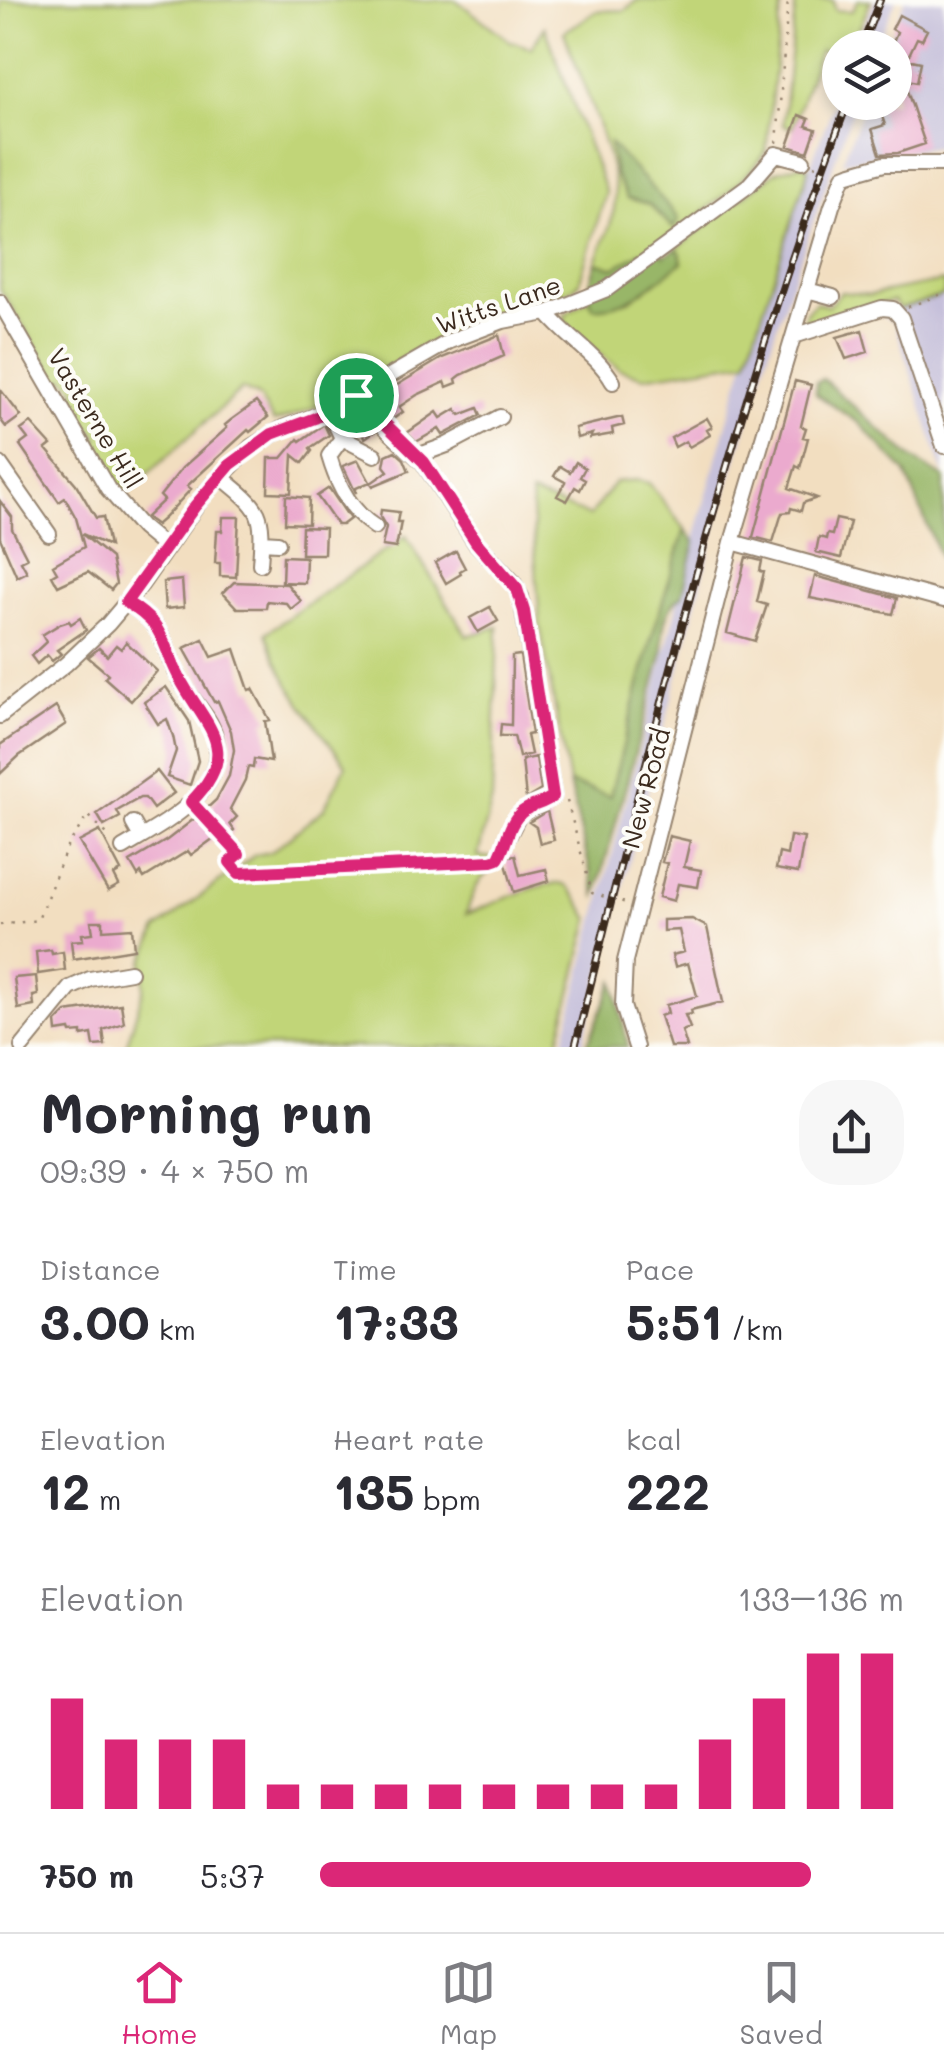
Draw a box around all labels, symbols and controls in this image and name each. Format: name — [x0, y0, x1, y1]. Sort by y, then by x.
map controls — [822, 30, 912, 120]
button: layers — [822, 30, 912, 120]
street label: Witts Lane — [431, 268, 565, 340]
street label: Vasterne Hill — [42, 342, 150, 494]
pin — [314, 353, 399, 438]
icon: arrive — [329, 368, 384, 423]
street label: New Road — [614, 724, 676, 852]
text: Morning run — [40, 1075, 373, 1147]
button: share — [799, 1080, 904, 1185]
text: 09:39 · 4 × 750 m — [40, 1149, 309, 1191]
text: Distance — [40, 1251, 161, 1287]
text: Time — [333, 1251, 397, 1287]
text: Pace — [626, 1251, 694, 1287]
text: 3.00 — [40, 1287, 150, 1353]
text: 17:33 — [333, 1287, 459, 1353]
text: 5:51 — [626, 1287, 722, 1353]
text: km — [150, 1311, 196, 1347]
text: /km — [722, 1311, 783, 1347]
text: Elevation — [40, 1421, 166, 1457]
text: Heart rate — [333, 1421, 484, 1457]
text: kcal — [626, 1421, 682, 1457]
text: 12 — [40, 1457, 90, 1523]
text: 135 — [333, 1457, 414, 1523]
text: 222 — [626, 1457, 710, 1523]
text: m — [90, 1481, 121, 1517]
text: bpm — [414, 1481, 481, 1517]
text: Elevation — [40, 1577, 184, 1619]
text: 133–136 m — [738, 1577, 904, 1619]
text: 750 m — [40, 1854, 134, 1896]
text: 5:37 — [200, 1854, 265, 1896]
tab: Home — [121, 1955, 197, 2051]
tab: Map — [440, 1955, 497, 2051]
tab: Saved — [740, 1955, 823, 2051]

